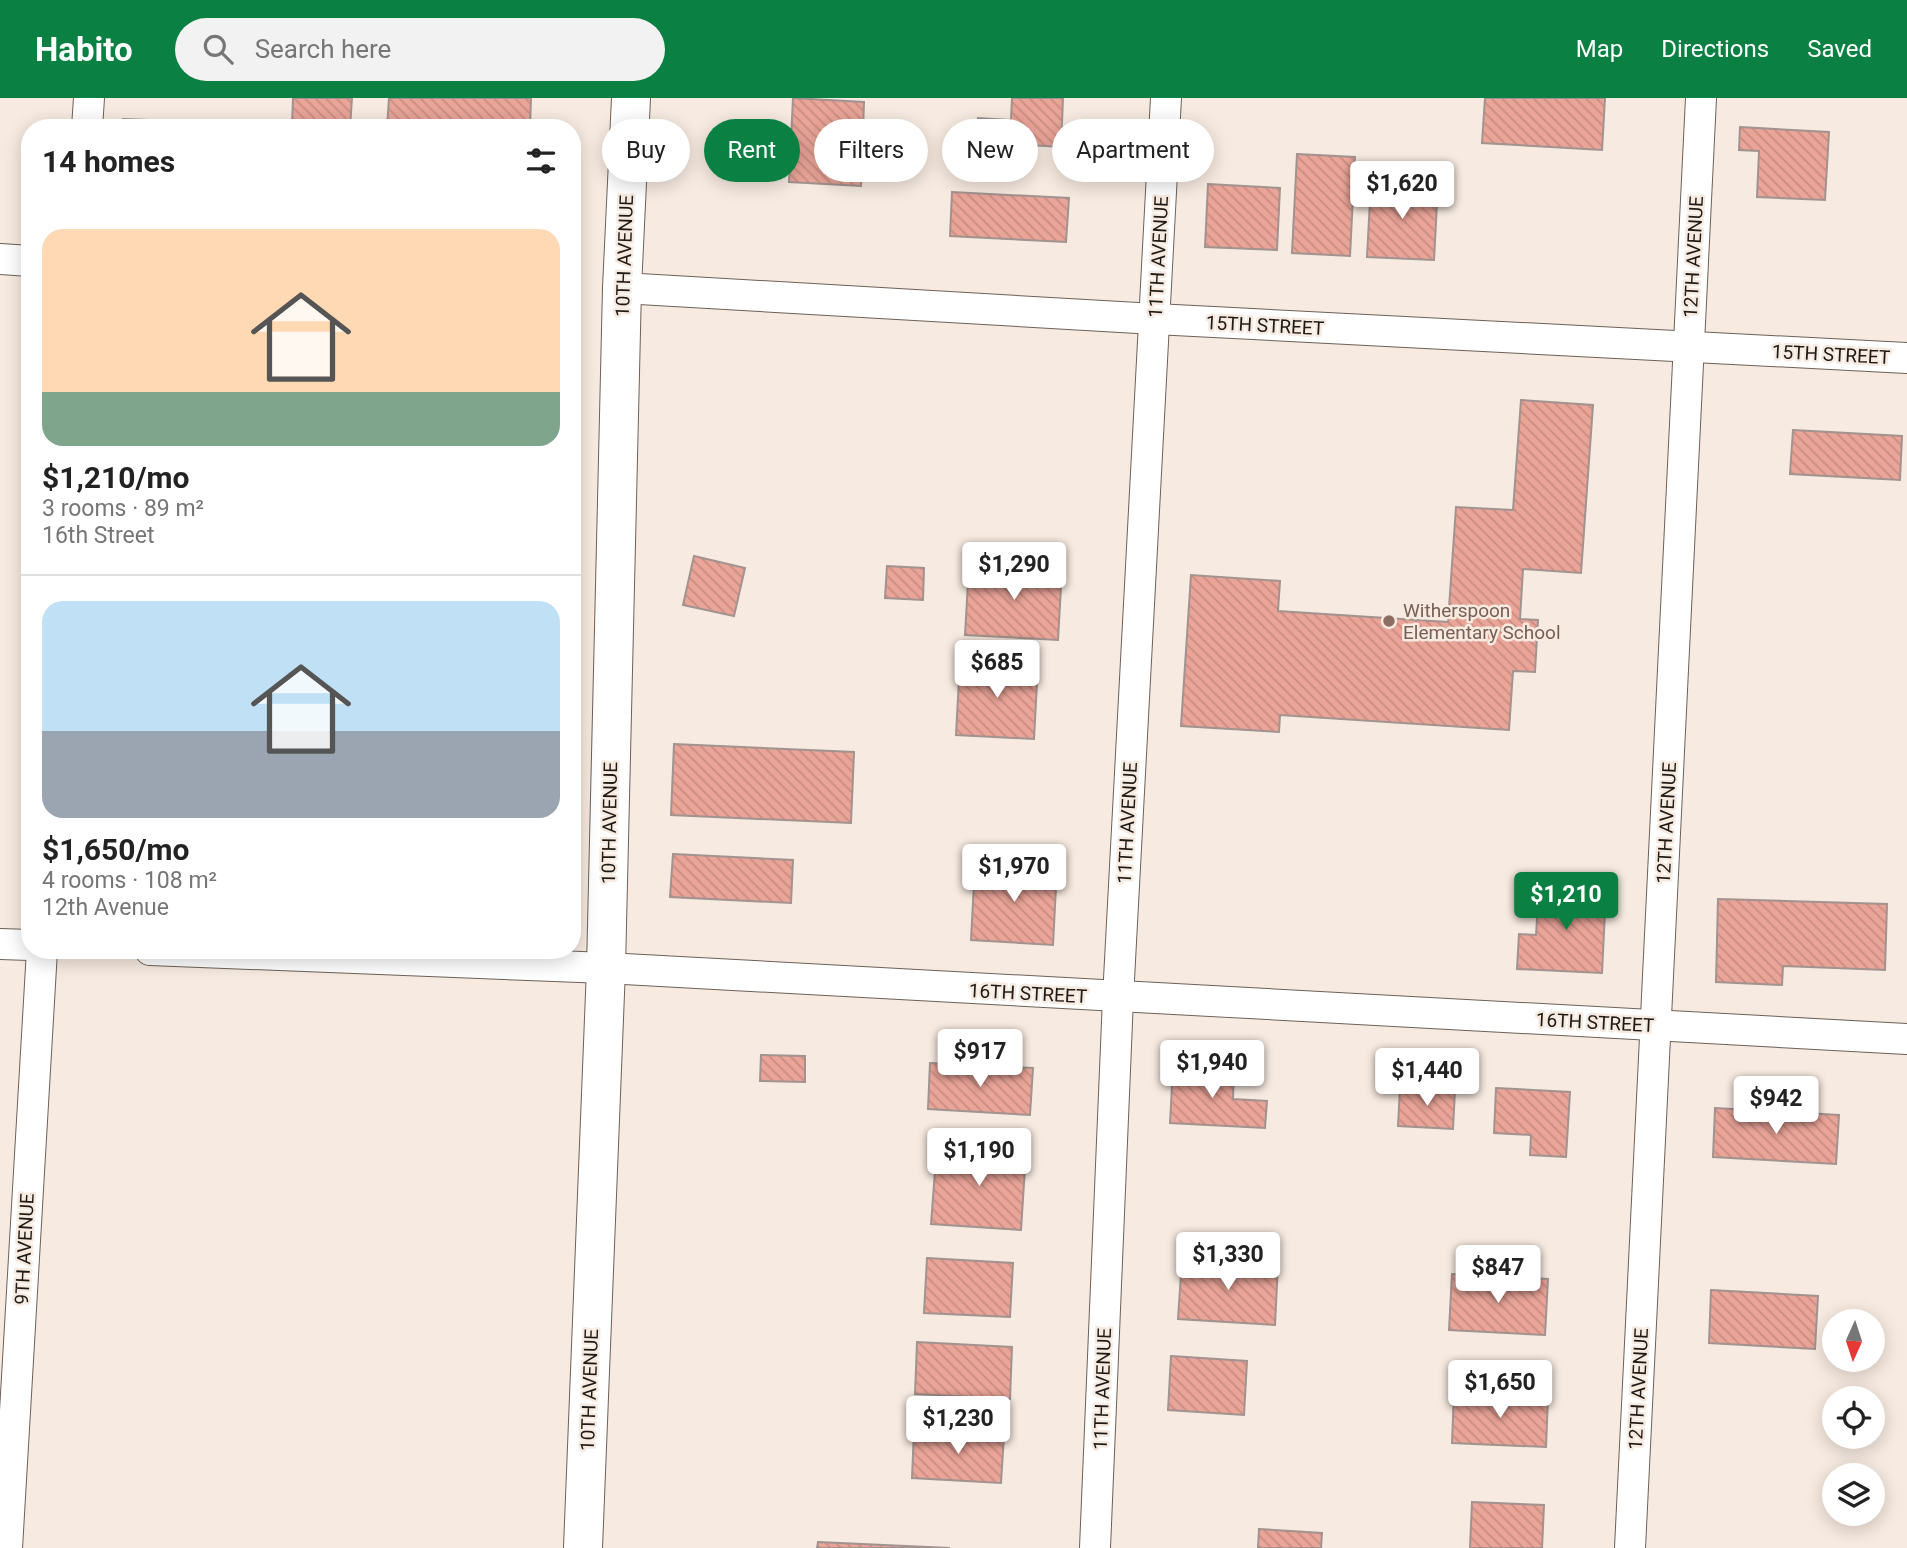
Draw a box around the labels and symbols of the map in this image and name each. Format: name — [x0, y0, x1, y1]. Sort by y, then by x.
pin: $1,620 — [1345, 162, 1459, 221]
street label: 10TH AVENUE — [611, 194, 638, 317]
street label: 11TH AVENUE — [1144, 195, 1173, 319]
street label: 12TH AVENUE — [1679, 195, 1708, 319]
street label: 15TH STREET — [1205, 311, 1325, 340]
street label: 15TH STREET — [1771, 340, 1891, 369]
pin: $1,290 — [957, 542, 1071, 602]
place label: Witherspoon Elementary School — [1403, 599, 1561, 644]
marker: Witherspoon Elementary School — [1381, 613, 1397, 629]
pin: $685 — [956, 640, 1038, 700]
street label: 11TH AVENUE — [1113, 761, 1142, 885]
street label: 12TH AVENUE — [1652, 761, 1681, 885]
street label: 10TH AVENUE — [597, 762, 622, 884]
pin: $1,970 — [957, 844, 1071, 904]
pin: $1,210 — [1509, 872, 1623, 932]
street label: 16TH STREET — [968, 979, 1088, 1008]
street label: 16TH STREET — [1535, 1008, 1655, 1037]
pin: $917 — [939, 1030, 1021, 1089]
pin: $1,940 — [1155, 1040, 1269, 1100]
pin: $1,440 — [1370, 1048, 1484, 1108]
pin: $942 — [1735, 1076, 1817, 1136]
pin: $1,190 — [922, 1128, 1036, 1188]
street label: 9TH AVENUE — [10, 1193, 39, 1305]
pin: $1,330 — [1171, 1232, 1285, 1292]
pin: $847 — [1457, 1246, 1539, 1305]
north arrow — [1822, 1309, 1885, 1372]
street label: 11TH AVENUE — [1089, 1327, 1116, 1450]
street label: 12TH AVENUE — [1624, 1327, 1653, 1451]
street label: 10TH AVENUE — [576, 1328, 603, 1451]
pin: $1,650 — [1443, 1360, 1557, 1420]
pin: $1,230 — [901, 1396, 1015, 1456]

